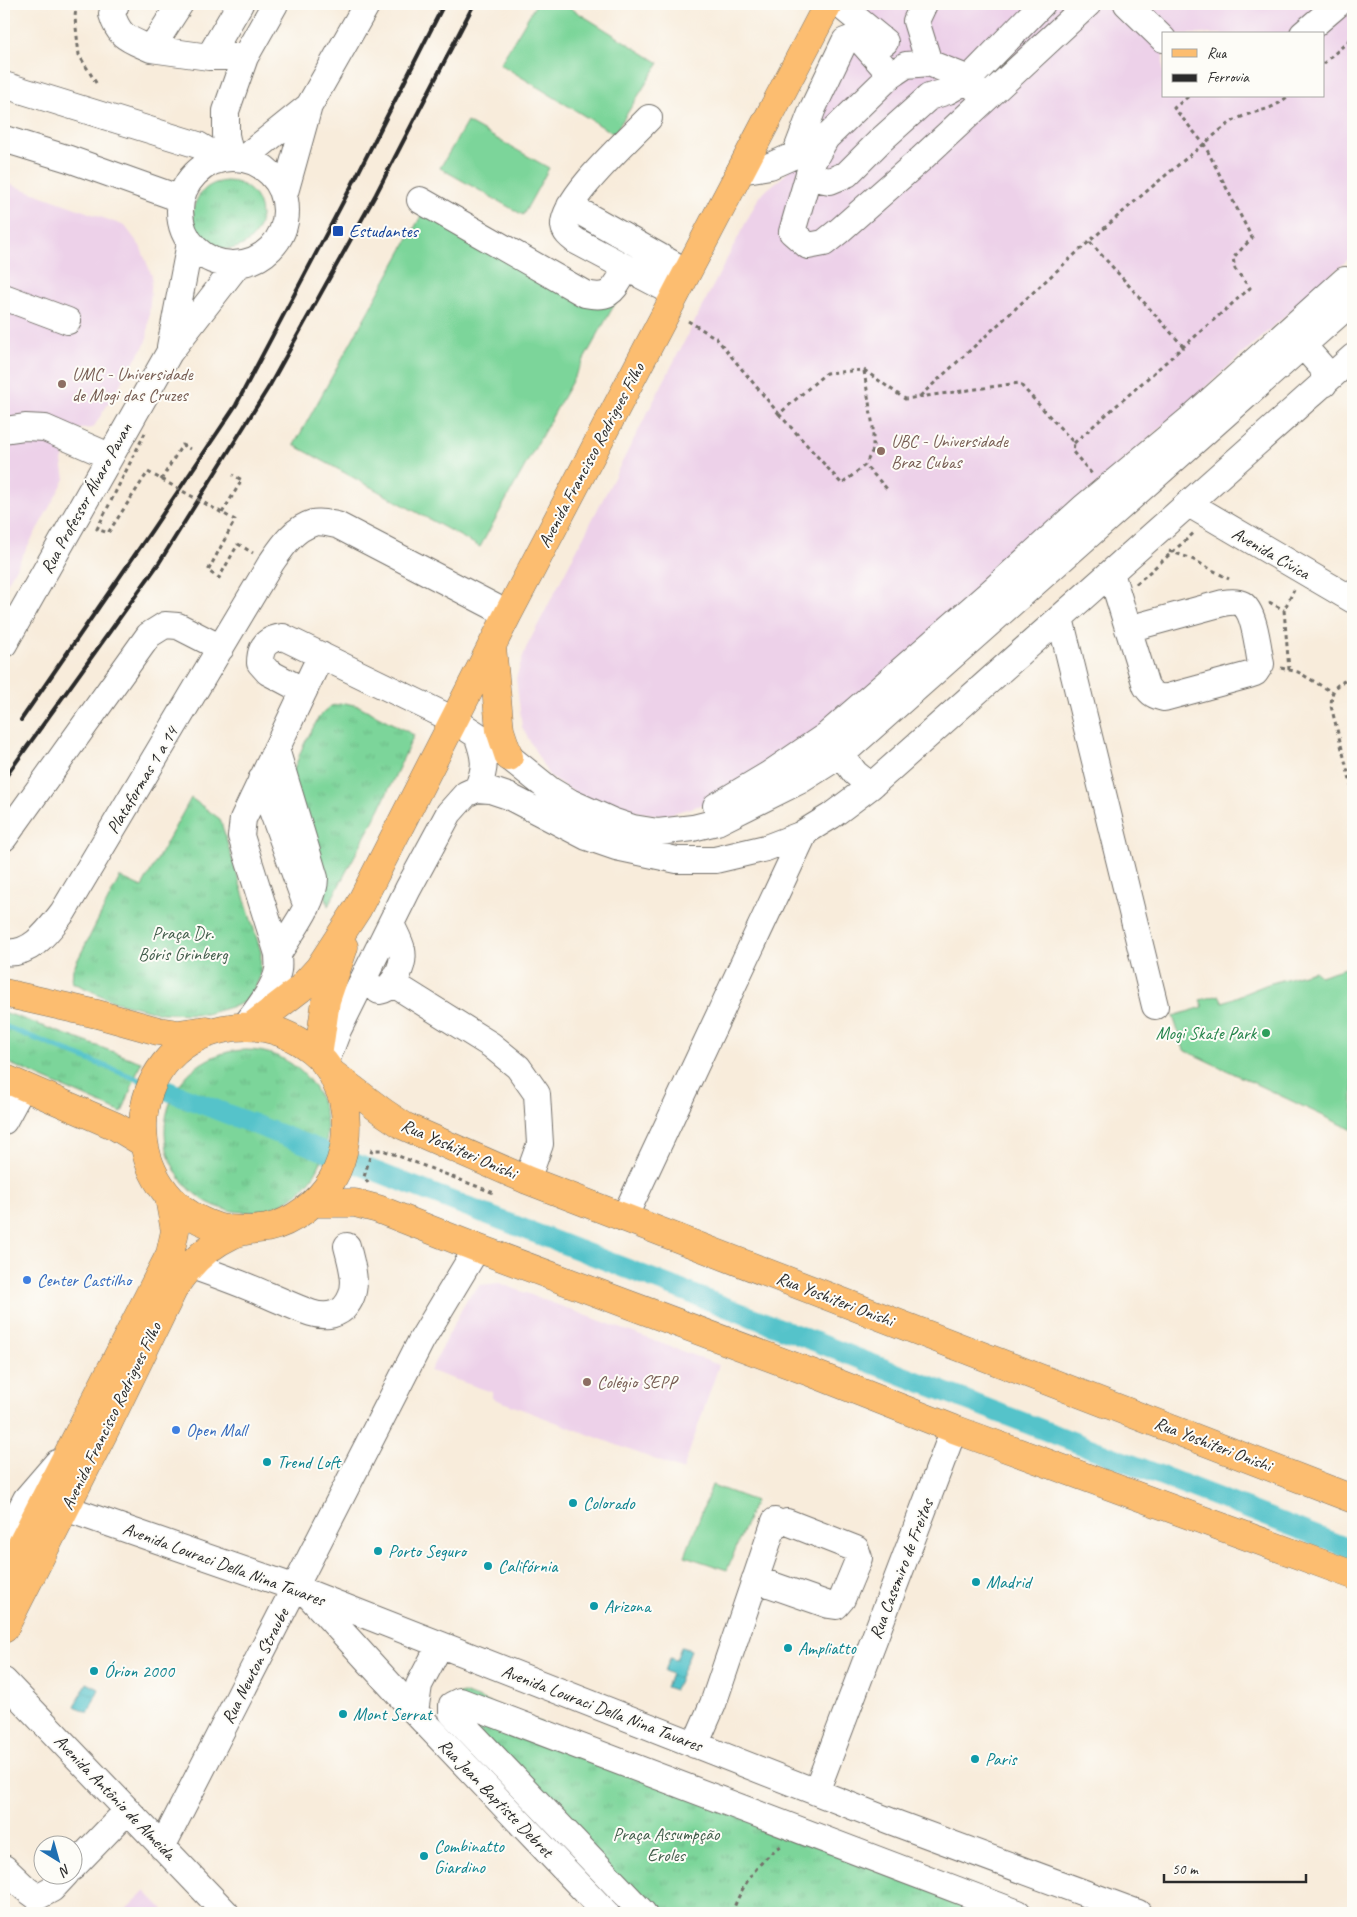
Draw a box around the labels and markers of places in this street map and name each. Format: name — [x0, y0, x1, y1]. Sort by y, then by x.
place label: Estudantes — [349, 220, 419, 242]
marker: Estudantes — [331, 224, 345, 238]
place label: UMC - Universidade de Mogi das Cruzes — [72, 363, 194, 406]
marker: UMC - Universidade de Mogi das Cruzes — [56, 378, 68, 390]
place label: UBC - Universidade Braz Cubas — [891, 430, 1009, 473]
marker: UBC - Universidade Braz Cubas — [875, 445, 887, 457]
place label: Mogi Skate Park — [1156, 1022, 1257, 1044]
marker: Mogi Skate Park — [1260, 1027, 1272, 1039]
place label: Center Castilho — [37, 1269, 133, 1291]
marker: Center Castilho — [21, 1274, 33, 1286]
place label: Colégio SEPP — [597, 1371, 679, 1393]
marker: Colégio SEPP — [581, 1376, 593, 1388]
place label: Open Mall — [186, 1419, 249, 1441]
marker: Open Mall — [170, 1424, 182, 1436]
place label: Trend Loft — [277, 1451, 342, 1473]
marker: Trend Loft — [261, 1456, 273, 1468]
place label: Colorado — [583, 1492, 636, 1514]
marker: Colorado — [567, 1497, 579, 1509]
place label: Porto Seguro — [388, 1540, 467, 1562]
marker: Porto Seguro — [372, 1545, 384, 1557]
place label: Califórnia — [498, 1555, 559, 1577]
marker: Califórnia — [482, 1560, 494, 1572]
place label: Madrid — [986, 1571, 1034, 1593]
marker: Madrid — [970, 1576, 982, 1588]
place label: Arizona — [604, 1595, 652, 1617]
marker: Arizona — [588, 1600, 600, 1612]
place label: Ampliatto — [798, 1637, 857, 1659]
marker: Ampliatto — [782, 1642, 794, 1654]
place label: Órion 2000 — [104, 1660, 176, 1682]
marker: Órion 2000 — [88, 1665, 100, 1677]
place label: Mont Serrat — [353, 1703, 434, 1725]
marker: Mont Serrat — [337, 1708, 349, 1720]
place label: Paris — [985, 1748, 1018, 1770]
marker: Paris — [969, 1753, 981, 1765]
place label: Combinatto Giardino — [434, 1835, 506, 1878]
marker: Combinatto Giardino — [418, 1850, 430, 1862]

